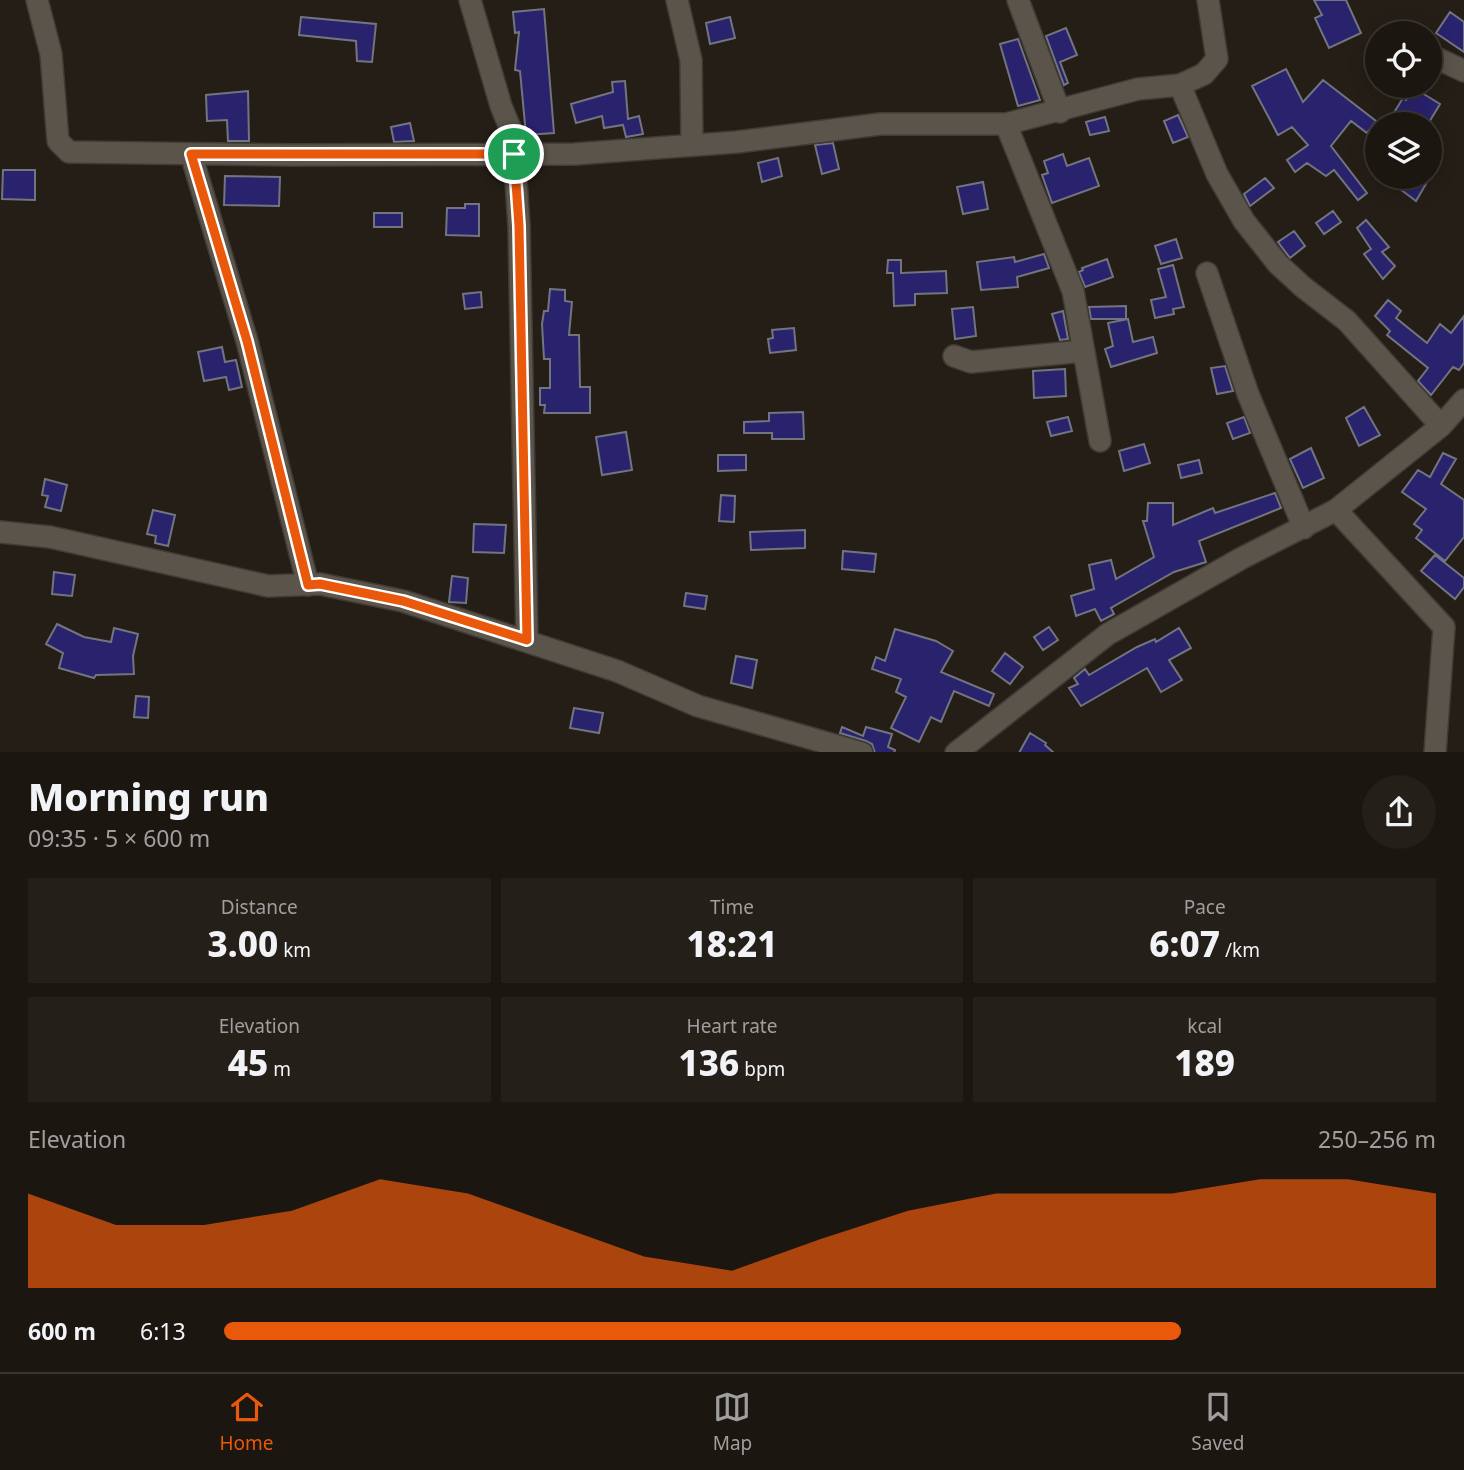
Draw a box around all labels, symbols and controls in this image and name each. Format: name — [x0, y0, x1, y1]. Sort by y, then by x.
map controls — [1365, 21, 1442, 189]
button: locate — [1365, 21, 1442, 98]
button: layers — [1365, 112, 1442, 189]
pin — [484, 124, 544, 184]
icon: arrive — [495, 135, 533, 173]
text: Morning run — [28, 770, 269, 822]
button: share — [1362, 775, 1436, 849]
text: 09:35 · 5 × 600 m — [28, 822, 210, 854]
text: Distance — [221, 894, 298, 920]
text: Time — [710, 894, 754, 920]
text: Pace — [1184, 894, 1226, 920]
text: 3.00 — [208, 920, 278, 967]
text: 18:21 — [687, 920, 777, 967]
text: 6:07 — [1149, 920, 1220, 967]
text: km — [278, 937, 311, 963]
text: /km — [1220, 937, 1260, 963]
text: Elevation — [219, 1013, 300, 1039]
text: Heart rate — [687, 1013, 777, 1039]
text: kcal — [1187, 1013, 1222, 1039]
text: 45 — [228, 1039, 268, 1086]
text: 136 — [679, 1039, 739, 1086]
text: 189 — [1174, 1039, 1235, 1086]
text: m — [268, 1056, 291, 1082]
text: bpm — [739, 1056, 785, 1082]
text: Elevation — [28, 1123, 126, 1155]
text: 250–256 m — [1318, 1123, 1436, 1155]
text: 600 m — [28, 1315, 96, 1347]
text: 6:13 — [140, 1315, 186, 1347]
tab: Home — [220, 1388, 274, 1456]
tab: Map — [713, 1388, 752, 1456]
tab: Saved — [1191, 1388, 1244, 1456]

